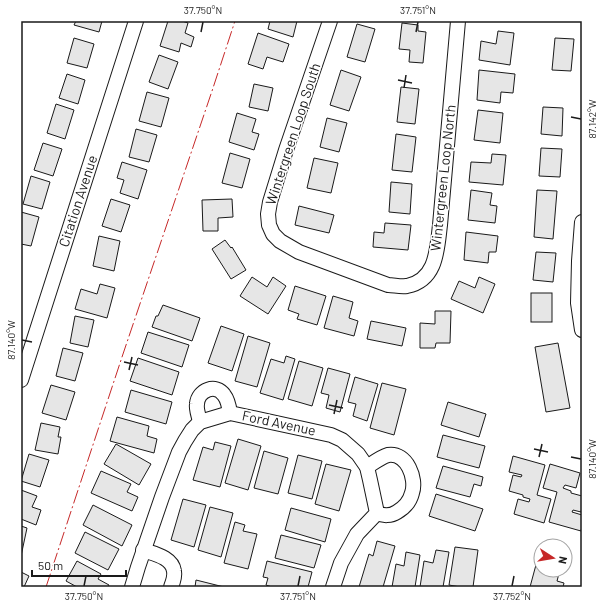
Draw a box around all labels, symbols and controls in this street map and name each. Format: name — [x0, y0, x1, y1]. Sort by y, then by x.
text: 37.750°N — [184, 4, 222, 16]
text: 37.751°N — [400, 4, 436, 16]
street label: Wintergreen Loop South — [262, 61, 324, 207]
text: 87.142°W — [586, 99, 598, 139]
street label: Wintergreen Loop North — [426, 104, 459, 252]
street label: Citation Avenue — [55, 153, 100, 249]
text: 87.140°W — [5, 320, 17, 360]
street label: Ford Avenue — [241, 406, 318, 439]
text: 87.140°W — [586, 439, 598, 479]
north arrow — [533, 538, 573, 578]
scale bar — [32, 552, 126, 578]
text: N — [556, 555, 570, 565]
text: 50 m — [38, 558, 63, 572]
text: 37.750°N — [65, 590, 103, 602]
text: 37.751°N — [280, 590, 316, 602]
text: 37.752°N — [493, 590, 531, 602]

